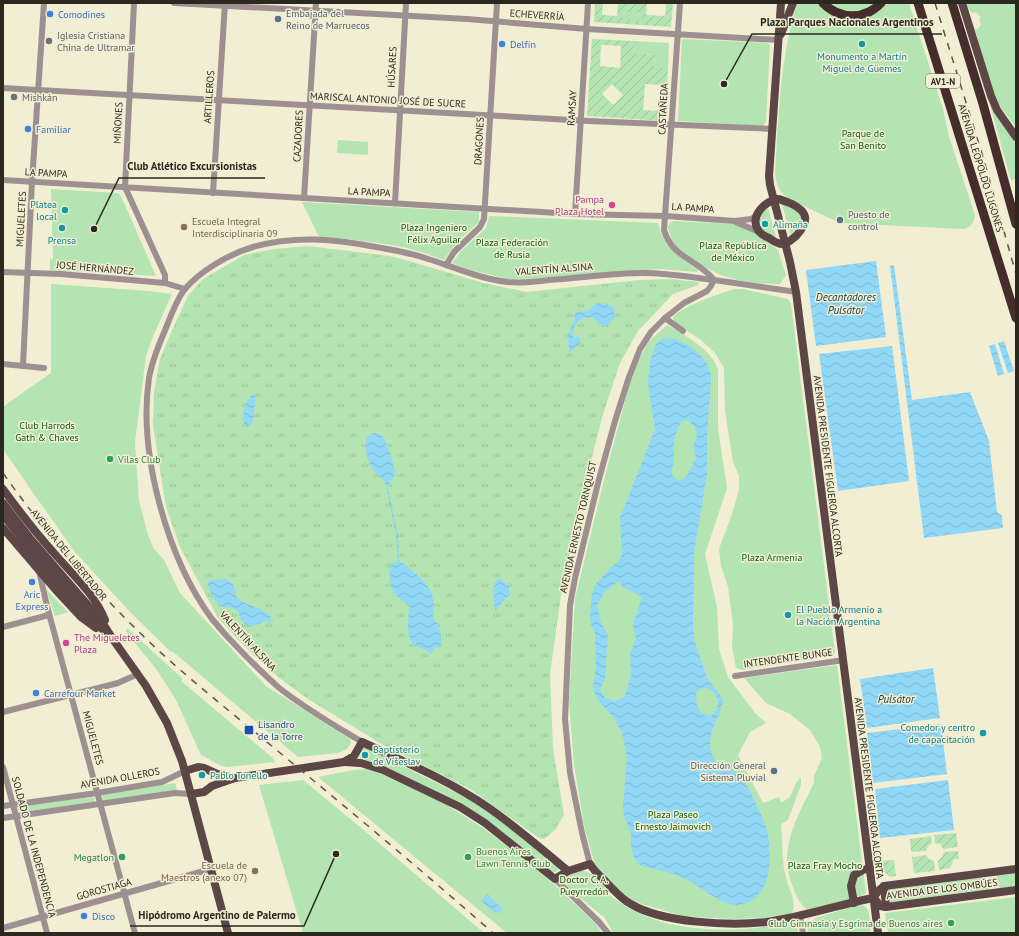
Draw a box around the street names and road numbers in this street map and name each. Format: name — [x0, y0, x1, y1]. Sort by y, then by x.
street label: ECHEVERRÍA — [509, 7, 565, 23]
street label: HÚSARES — [384, 46, 400, 88]
street label: ARTILLEROS — [201, 70, 217, 124]
road number: AV1-N — [926, 74, 960, 88]
street label: CASTAÑEDA — [655, 83, 671, 135]
street label: MARISCAL ANTONIO JOSÉ DE SUCRE — [310, 89, 466, 111]
street label: RAMSAY — [564, 89, 580, 126]
street label: MIÑONES — [110, 102, 126, 144]
street label: AVENIDA LEOPOLDO LUGONES — [955, 102, 1007, 234]
street label: CAZADORES — [290, 110, 306, 162]
street label: DRAGONES — [471, 117, 487, 165]
street label: LA PAMPA — [24, 165, 68, 181]
street label: LA PAMPA — [347, 184, 391, 200]
street label: MIGUELETES — [13, 191, 29, 247]
street label: LA PAMPA — [671, 200, 715, 216]
street label: JOSÉ HERNÁNDEZ — [55, 258, 135, 278]
street label: VALENTÍN ALSINA — [514, 260, 593, 278]
street label: AVENIDA PRESIDENTE FIGUEROA ALCORTA — [810, 375, 846, 558]
street label: AVENIDA ERNESTO TORNQUIST — [556, 459, 600, 594]
street label: AVENIDA DEL LIBERTADOR — [28, 506, 110, 604]
street label: VALENTÍN ALSINA — [216, 607, 279, 674]
street label: INTENDENTE BUNGE — [743, 645, 833, 671]
street label: AVENIDA PRESIDENTE FIGUEROA ALCORTA — [851, 697, 887, 880]
street label: MIGUELETES — [80, 709, 106, 767]
street label: AVENIDA OLLEROS — [79, 765, 161, 791]
street label: SOLDADO DE LA INDEPENDENCIA — [9, 775, 59, 919]
street label: GOROSTIAGA — [75, 875, 133, 903]
street label: AVENIDA DE LOS OMBÚES — [886, 876, 998, 902]

